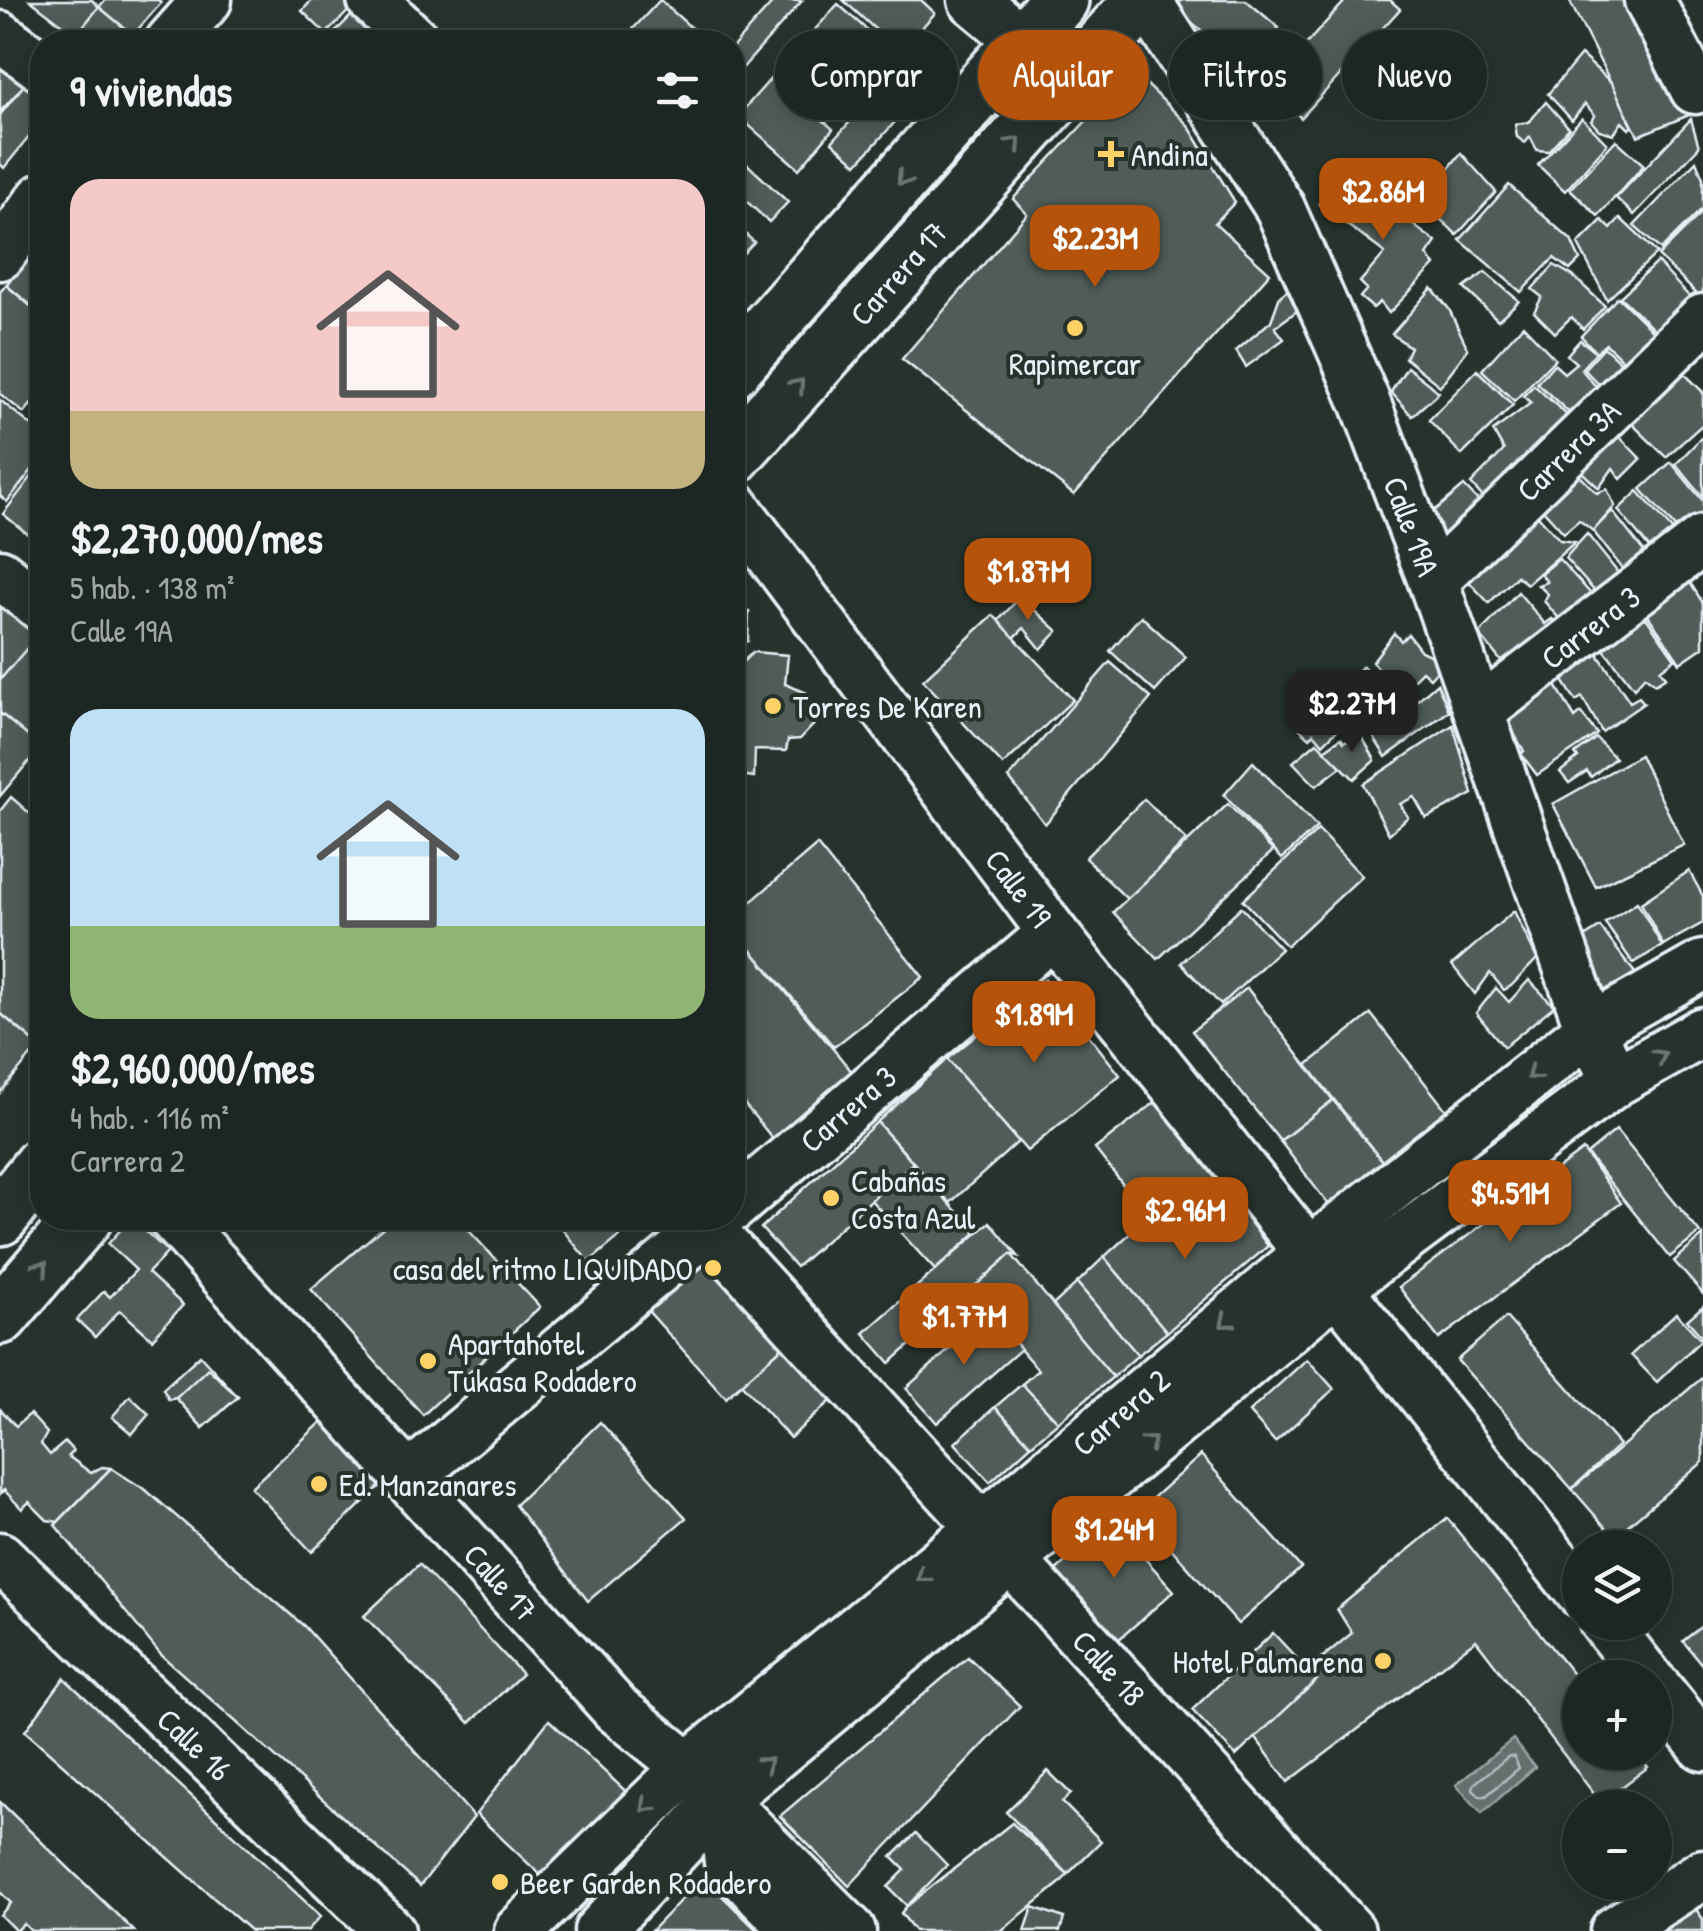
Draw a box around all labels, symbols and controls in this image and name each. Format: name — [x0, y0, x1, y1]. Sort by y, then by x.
chip: Comprar — [775, 30, 958, 120]
chip: Alquilar — [978, 30, 1149, 120]
chip: Filtros — [1169, 30, 1322, 120]
chip: Nuevo — [1342, 30, 1487, 120]
text: 9 viviendas — [70, 62, 232, 119]
icon: filters — [650, 63, 705, 118]
place label: Andina — [1131, 133, 1208, 176]
one-way arrow — [1003, 136, 1021, 155]
marker: Andina — [1100, 143, 1122, 165]
pin: $2.86M — [1302, 158, 1464, 243]
one-way arrow — [897, 167, 915, 186]
text: $2.86M — [1341, 169, 1425, 212]
pin: $2.23M — [1014, 205, 1176, 290]
street label: Carrera 17 — [839, 211, 956, 334]
text: $2.23M — [1052, 216, 1138, 259]
icon: home — [298, 244, 478, 424]
marker: Rapimercar — [1064, 317, 1086, 339]
place label: Rapimercar — [1009, 342, 1141, 385]
one-way arrow — [786, 378, 804, 397]
street label: Carrera 3A — [1506, 389, 1630, 511]
street label: Calle 19A — [1374, 470, 1451, 582]
text: $2,270,000/mes — [70, 509, 323, 566]
pin: $1.87M — [947, 538, 1109, 623]
text: $1.87M — [986, 549, 1070, 592]
text: 5 hab. · 138 m² — [70, 566, 234, 609]
street label: Carrera 3 — [1532, 575, 1648, 679]
text: Calle 19A — [70, 609, 173, 652]
pin: $2.27M — [1271, 670, 1433, 755]
text: $2.27M — [1308, 681, 1396, 724]
place label: Torres De Karen — [793, 685, 982, 728]
marker: Torres De Karen — [762, 695, 784, 717]
icon: home — [298, 774, 478, 954]
street label: Calle 19 — [976, 840, 1063, 936]
pin: $1.89M — [953, 981, 1115, 1066]
text: $1.89M — [994, 992, 1074, 1035]
text: $2,960,000/mes — [70, 1039, 315, 1096]
one-way arrow — [1649, 1049, 1667, 1069]
street label: Carrera 3 — [790, 1055, 905, 1162]
one-way arrow — [1527, 1062, 1545, 1080]
text: 4 hab. · 116 m² — [70, 1096, 229, 1139]
text: Carrera 2 — [70, 1139, 185, 1182]
place label: Cabañas Costa Azul — [851, 1159, 976, 1239]
pin: $4.51M — [1429, 1160, 1591, 1245]
text: $4.51M — [1470, 1171, 1550, 1214]
pin: $2.96M — [1104, 1177, 1266, 1262]
marker: Cabañas Costa Azul — [820, 1187, 842, 1209]
text: $2.96M — [1144, 1188, 1226, 1231]
place label: casa del ritmo LIQUIDADO — [393, 1247, 693, 1290]
marker: casa del ritmo LIQUIDADO — [702, 1257, 724, 1279]
one-way arrow — [30, 1260, 48, 1278]
pin: $1.77M — [883, 1283, 1045, 1368]
text: $1.77M — [921, 1294, 1007, 1337]
one-way arrow — [1219, 1311, 1238, 1329]
place label: Apartahotel Tukasa Rodadero — [448, 1322, 637, 1402]
marker: Apartahotel Tukasa Rodadero — [417, 1350, 439, 1372]
street label: Carrera 2 — [1062, 1358, 1178, 1465]
one-way arrow — [1139, 1436, 1157, 1454]
place label: Ed. Manzanares — [339, 1463, 517, 1506]
marker: Ed. Manzanares — [308, 1473, 330, 1495]
pin: $1.24M — [1033, 1496, 1195, 1581]
text: $1.24M — [1074, 1507, 1154, 1550]
map controls — [1562, 1530, 1672, 1900]
button: layers — [1562, 1530, 1672, 1640]
street label: Calle 17 — [455, 1533, 548, 1630]
one-way arrow — [917, 1564, 935, 1582]
street label: Calle 18 — [1063, 1620, 1155, 1715]
place label: Hotel Palmarena — [1173, 1640, 1363, 1683]
marker: Hotel Palmarena — [1372, 1650, 1394, 1672]
button: + — [1562, 1660, 1672, 1770]
street label: Calle 16 — [148, 1698, 242, 1790]
one-way arrow — [755, 1756, 773, 1774]
button: − — [1562, 1790, 1672, 1900]
one-way arrow — [640, 1795, 658, 1813]
place label: Beer Garden Rodadero — [520, 1861, 772, 1904]
marker: Beer Garden Rodadero — [489, 1871, 511, 1893]

